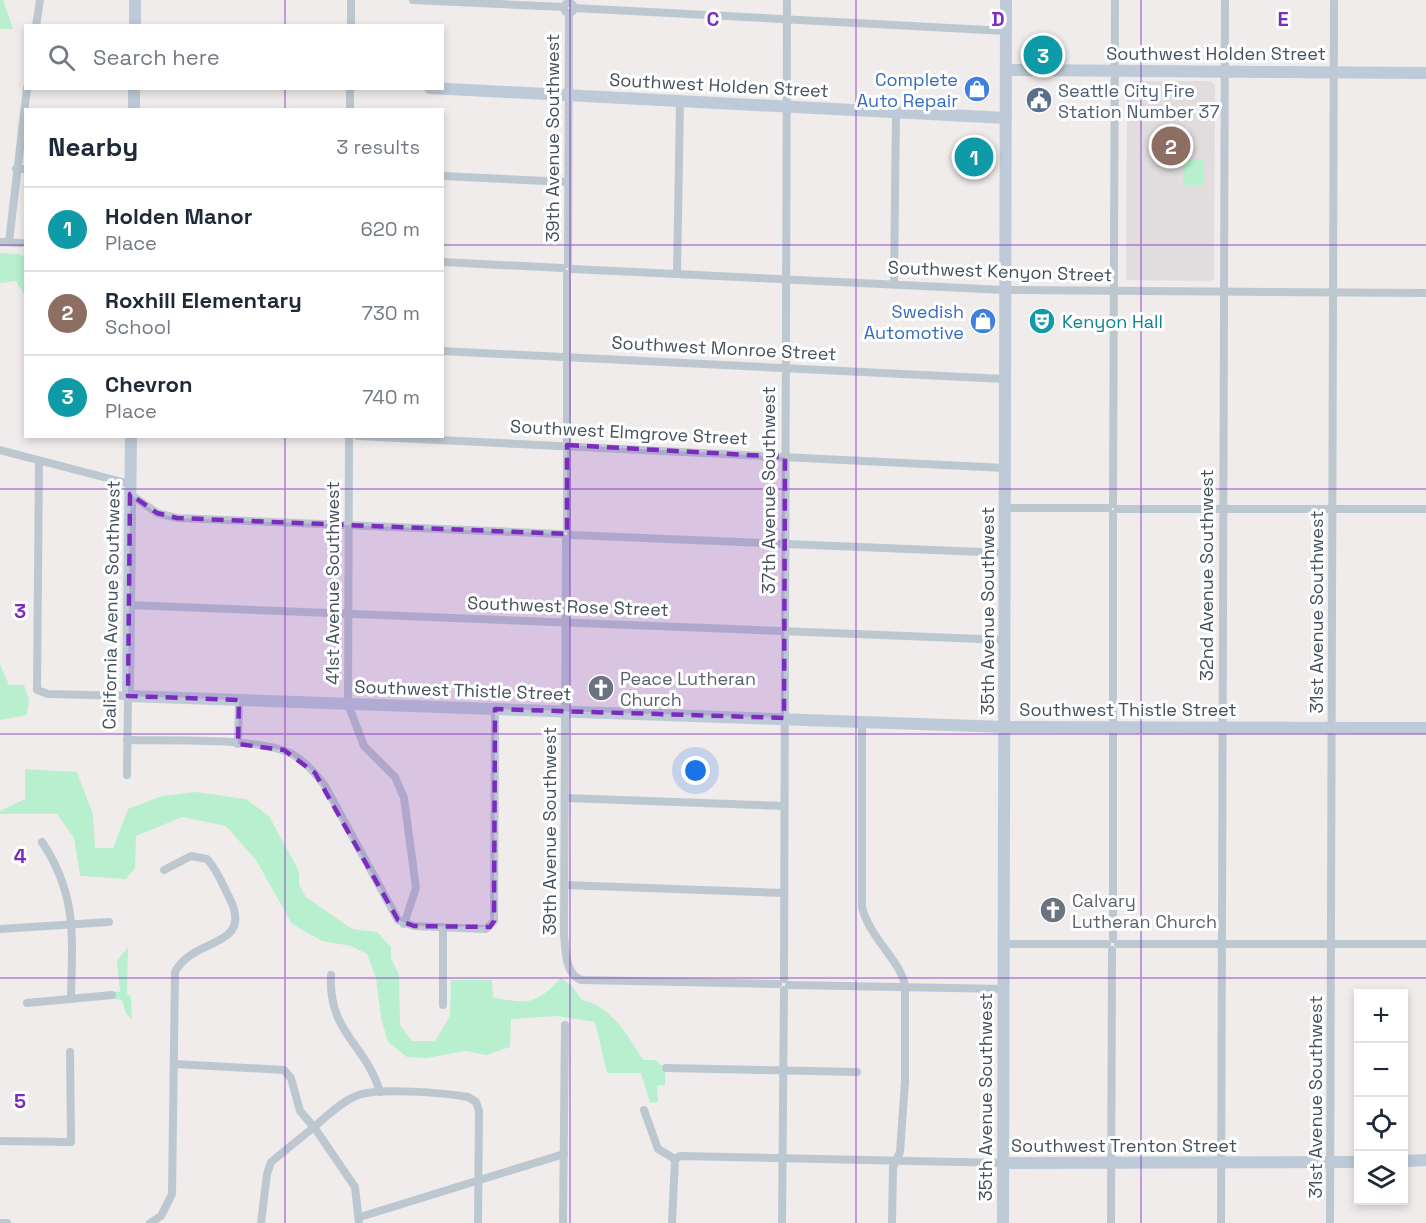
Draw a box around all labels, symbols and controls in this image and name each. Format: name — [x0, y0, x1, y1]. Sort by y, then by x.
text: C — [707, 6, 720, 32]
text: D — [991, 6, 1005, 32]
text: E — [1277, 6, 1289, 32]
search box — [24, 24, 444, 90]
pin: 3 — [1024, 32, 1062, 78]
street label: 39th Avenue Southwest — [541, 34, 564, 242]
icon: search — [45, 41, 78, 74]
street label: Southwest Holden Street — [1106, 42, 1326, 65]
text: Search here — [93, 43, 220, 71]
street label: Southwest Holden Street — [609, 68, 829, 102]
place label: Complete Auto Repair — [857, 68, 958, 112]
shop icon: Complete Auto Repair — [962, 74, 992, 104]
place label: Seattle City Fire Station Number 37 — [1058, 79, 1220, 123]
public building icon: Seattle City Fire Station Number 37 — [1024, 85, 1054, 115]
pin: 2 — [1152, 124, 1190, 168]
text: Nearby — [48, 130, 138, 164]
text: 3 results — [336, 134, 420, 160]
pin: 1 — [954, 134, 994, 180]
text: Holden Manor — [105, 202, 252, 230]
text: 1 — [63, 216, 72, 242]
text: 620 m — [361, 216, 420, 242]
text: Place — [105, 230, 157, 256]
street label: Southwest Kenyon Street — [887, 256, 1113, 286]
text: Roxhill Elementary — [105, 286, 302, 314]
text: 2 — [62, 300, 73, 326]
text: 730 m — [361, 300, 420, 326]
place label: Swedish Automotive — [864, 300, 964, 344]
shop icon: Swedish Automotive — [968, 306, 998, 336]
theatre icon: Kenyon Hall — [1027, 306, 1057, 336]
place label: Kenyon Hall — [1062, 310, 1163, 333]
text: School — [105, 314, 171, 340]
street label: Southwest Monroe Street — [611, 331, 837, 365]
text: Chevron — [105, 370, 193, 398]
text: 3 — [61, 384, 74, 410]
text: 740 m — [362, 384, 420, 410]
street label: 37th Avenue Southwest — [757, 386, 780, 594]
text: Place — [105, 398, 157, 424]
street label: Southwest Elmgrove Street — [510, 414, 748, 450]
street label: 32nd Avenue Southwest — [1195, 469, 1218, 681]
street label: California Avenue Southwest — [97, 480, 125, 730]
street label: 41st Avenue Southwest — [321, 481, 344, 685]
street label: 35th Avenue Southwest — [976, 507, 999, 715]
street label: 31st Avenue Southwest — [1305, 510, 1328, 714]
street label: Southwest Rose Street — [467, 591, 669, 621]
text: 3 — [14, 598, 26, 624]
place label: Peace Lutheran Church — [620, 667, 756, 711]
church icon: Peace Lutheran Church — [586, 673, 616, 703]
street label: Southwest Thistle Street — [354, 675, 572, 705]
street label: Southwest Thistle Street — [1019, 698, 1237, 721]
street label: 39th Avenue Southwest — [538, 727, 561, 935]
your location — [681, 756, 710, 785]
text: 4 — [14, 843, 27, 869]
place label: Calvary Lutheran Church — [1072, 889, 1217, 933]
church icon: Calvary Lutheran Church — [1038, 895, 1068, 925]
map controls — [1354, 989, 1408, 1205]
button: + — [1354, 989, 1408, 1043]
street label: 35th Avenue Southwest — [974, 993, 997, 1201]
street label: 31st Avenue Southwest — [1304, 995, 1327, 1199]
button: − — [1354, 1043, 1408, 1097]
text: 5 — [14, 1088, 26, 1114]
button: locate — [1354, 1097, 1408, 1151]
street label: Southwest Trenton Street — [1011, 1134, 1237, 1157]
button: layers — [1354, 1151, 1408, 1205]

